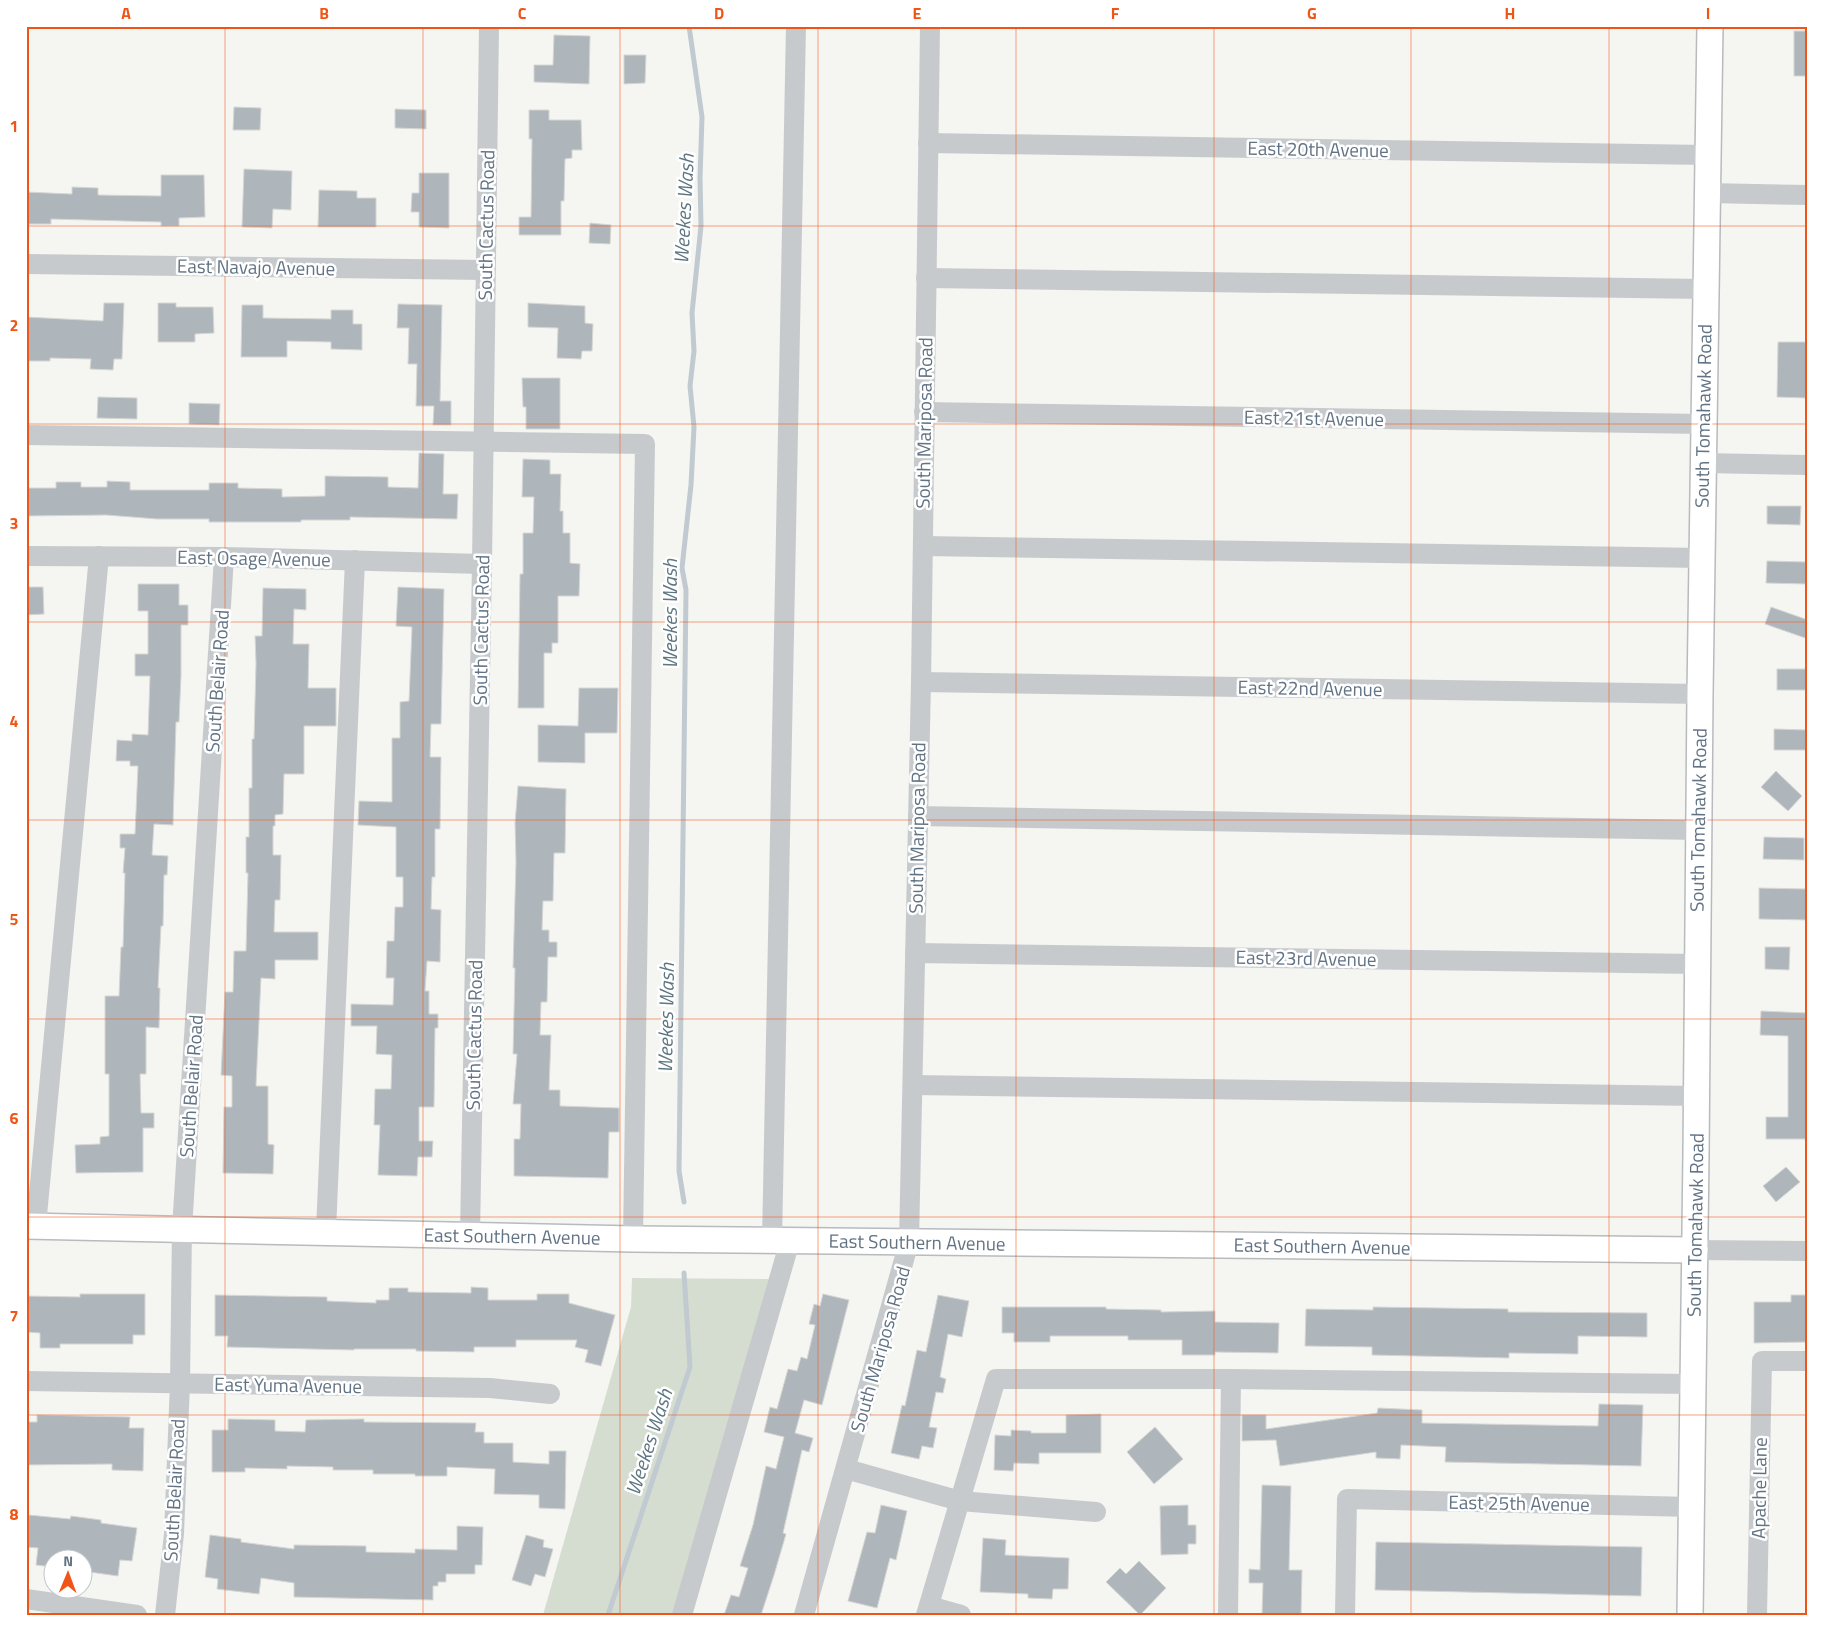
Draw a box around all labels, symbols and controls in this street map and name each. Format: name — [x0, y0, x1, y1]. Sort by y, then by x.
text: A — [121, 1, 131, 25]
text: B — [319, 1, 329, 25]
text: C — [518, 1, 527, 25]
text: D — [714, 1, 724, 25]
text: E — [913, 1, 922, 25]
text: F — [1111, 1, 1120, 25]
text: G — [1307, 1, 1317, 25]
text: H — [1505, 1, 1515, 25]
text: I — [1706, 1, 1710, 25]
text: 1 — [10, 114, 18, 138]
street label: East 20th Avenue — [1247, 133, 1389, 164]
street label: South Cactus Road — [470, 149, 501, 300]
water label: Weekes Wash — [665, 152, 702, 265]
street label: East Navajo Avenue — [177, 251, 335, 282]
text: 2 — [10, 313, 18, 337]
street label: South Tomahawk Road — [1686, 324, 1719, 508]
street label: South Mariposa Road — [908, 337, 939, 509]
street label: East 21st Avenue — [1244, 402, 1384, 433]
text: 3 — [10, 511, 18, 535]
street label: East Osage Avenue — [177, 542, 331, 573]
street label: South Cactus Road — [465, 554, 496, 705]
water label: Weekes Wash — [654, 558, 685, 669]
street label: South Belair Road — [197, 609, 236, 753]
street label: East 22nd Avenue — [1237, 672, 1383, 703]
text: 4 — [10, 709, 19, 733]
street label: South Tomahawk Road — [1681, 728, 1714, 912]
street label: South Mariposa Road — [901, 742, 932, 914]
text: 5 — [10, 907, 19, 931]
street label: East 23rd Avenue — [1235, 942, 1377, 973]
street label: South Cactus Road — [458, 959, 489, 1110]
water label: Weekes Wash — [649, 962, 682, 1073]
street label: South Belair Road — [171, 1014, 210, 1158]
text: 6 — [10, 1106, 19, 1130]
street label: South Tomahawk Road — [1678, 1133, 1711, 1317]
street label: East Southern Avenue — [423, 1219, 601, 1252]
street label: East Southern Avenue — [828, 1225, 1006, 1258]
street label: East Southern Avenue — [1233, 1229, 1411, 1262]
street label: South Mariposa Road — [842, 1262, 917, 1435]
text: 7 — [10, 1304, 18, 1328]
street label: East Yuma Avenue — [214, 1369, 362, 1400]
water label: Weekes Wash — [617, 1384, 681, 1499]
street label: South Belair Road — [155, 1418, 192, 1562]
street label: Apache Lane — [1743, 1437, 1774, 1539]
street label: East 25th Avenue — [1448, 1487, 1590, 1518]
text: 8 — [10, 1502, 19, 1526]
north arrow — [42, 1548, 92, 1598]
text: N — [63, 1550, 73, 1571]

